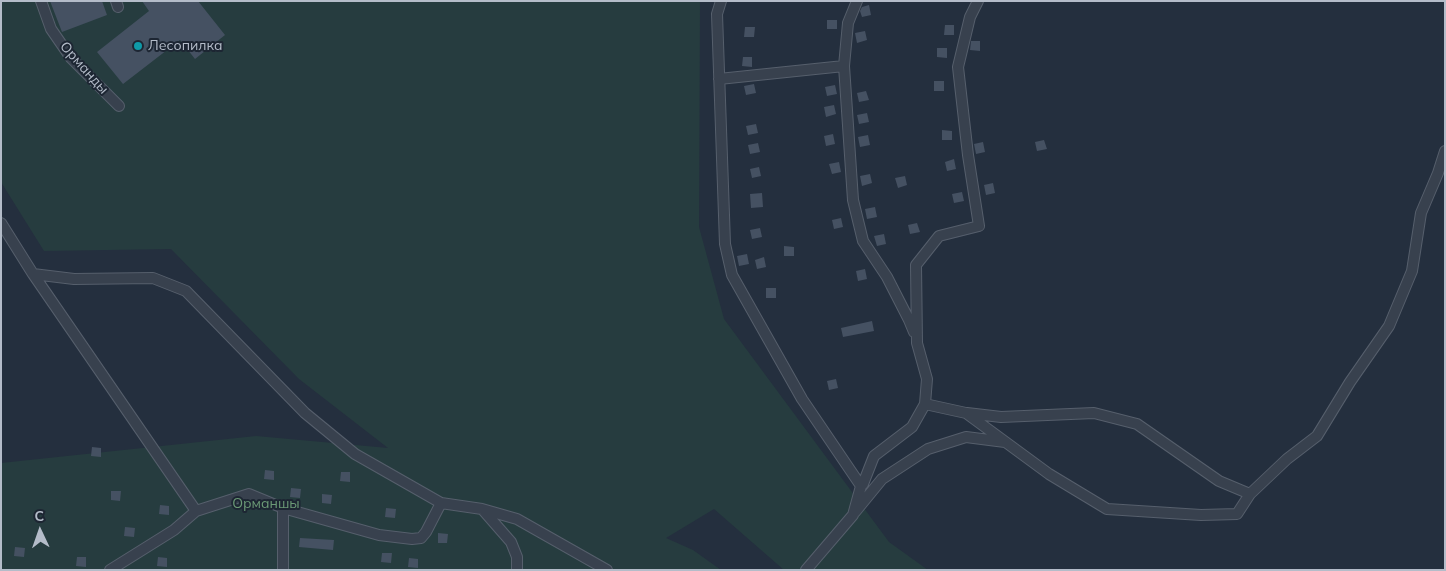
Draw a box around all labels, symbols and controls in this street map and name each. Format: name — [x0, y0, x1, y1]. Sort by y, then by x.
street label: Орманды — [56, 38, 112, 98]
place label: Лесопилка — [148, 38, 223, 54]
marker: Лесопилка — [132, 40, 144, 52]
park label: Орманшы — [232, 496, 300, 512]
north arrow — [15, 506, 65, 556]
text: С — [34, 507, 44, 525]

